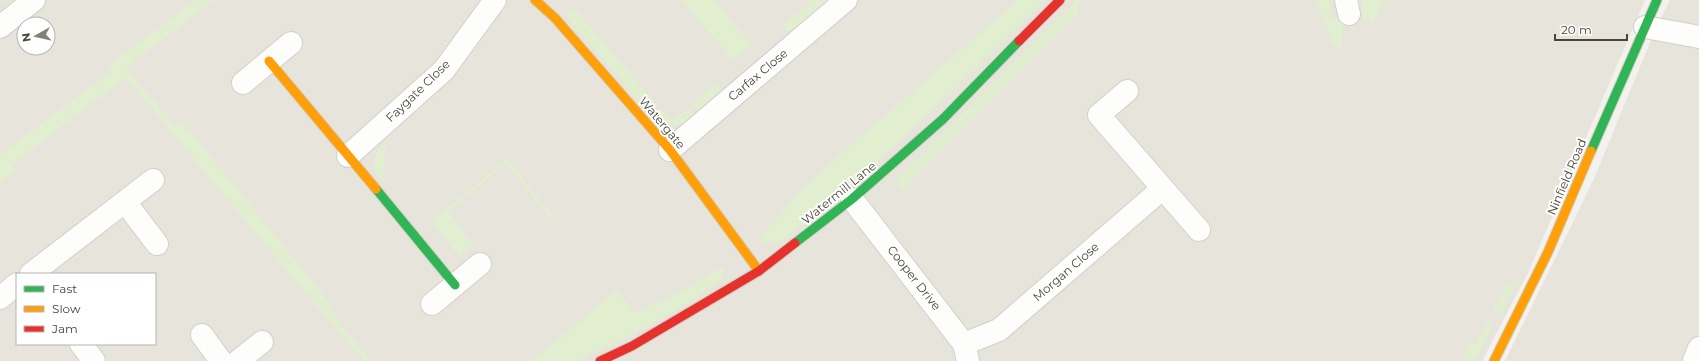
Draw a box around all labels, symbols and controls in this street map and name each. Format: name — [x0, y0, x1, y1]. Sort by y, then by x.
north arrow — [16, 16, 56, 56]
scale bar — [1555, 16, 1627, 42]
text: 20 m — [1561, 22, 1592, 37]
text: N — [19, 32, 34, 43]
street label: Carfax Close — [725, 45, 791, 104]
street label: Faygate Close — [383, 56, 453, 125]
street label: Watergate — [636, 94, 689, 152]
street label: Ninfield Road — [1544, 136, 1589, 217]
street label: Watermill Lane — [798, 158, 879, 227]
street label: Morgan Close — [1030, 239, 1102, 304]
street label: Cooper Drive — [884, 242, 944, 313]
legend — [16, 273, 156, 345]
text: Fast — [52, 281, 77, 296]
text: Slow — [52, 301, 81, 316]
text: Jam — [51, 321, 78, 336]

